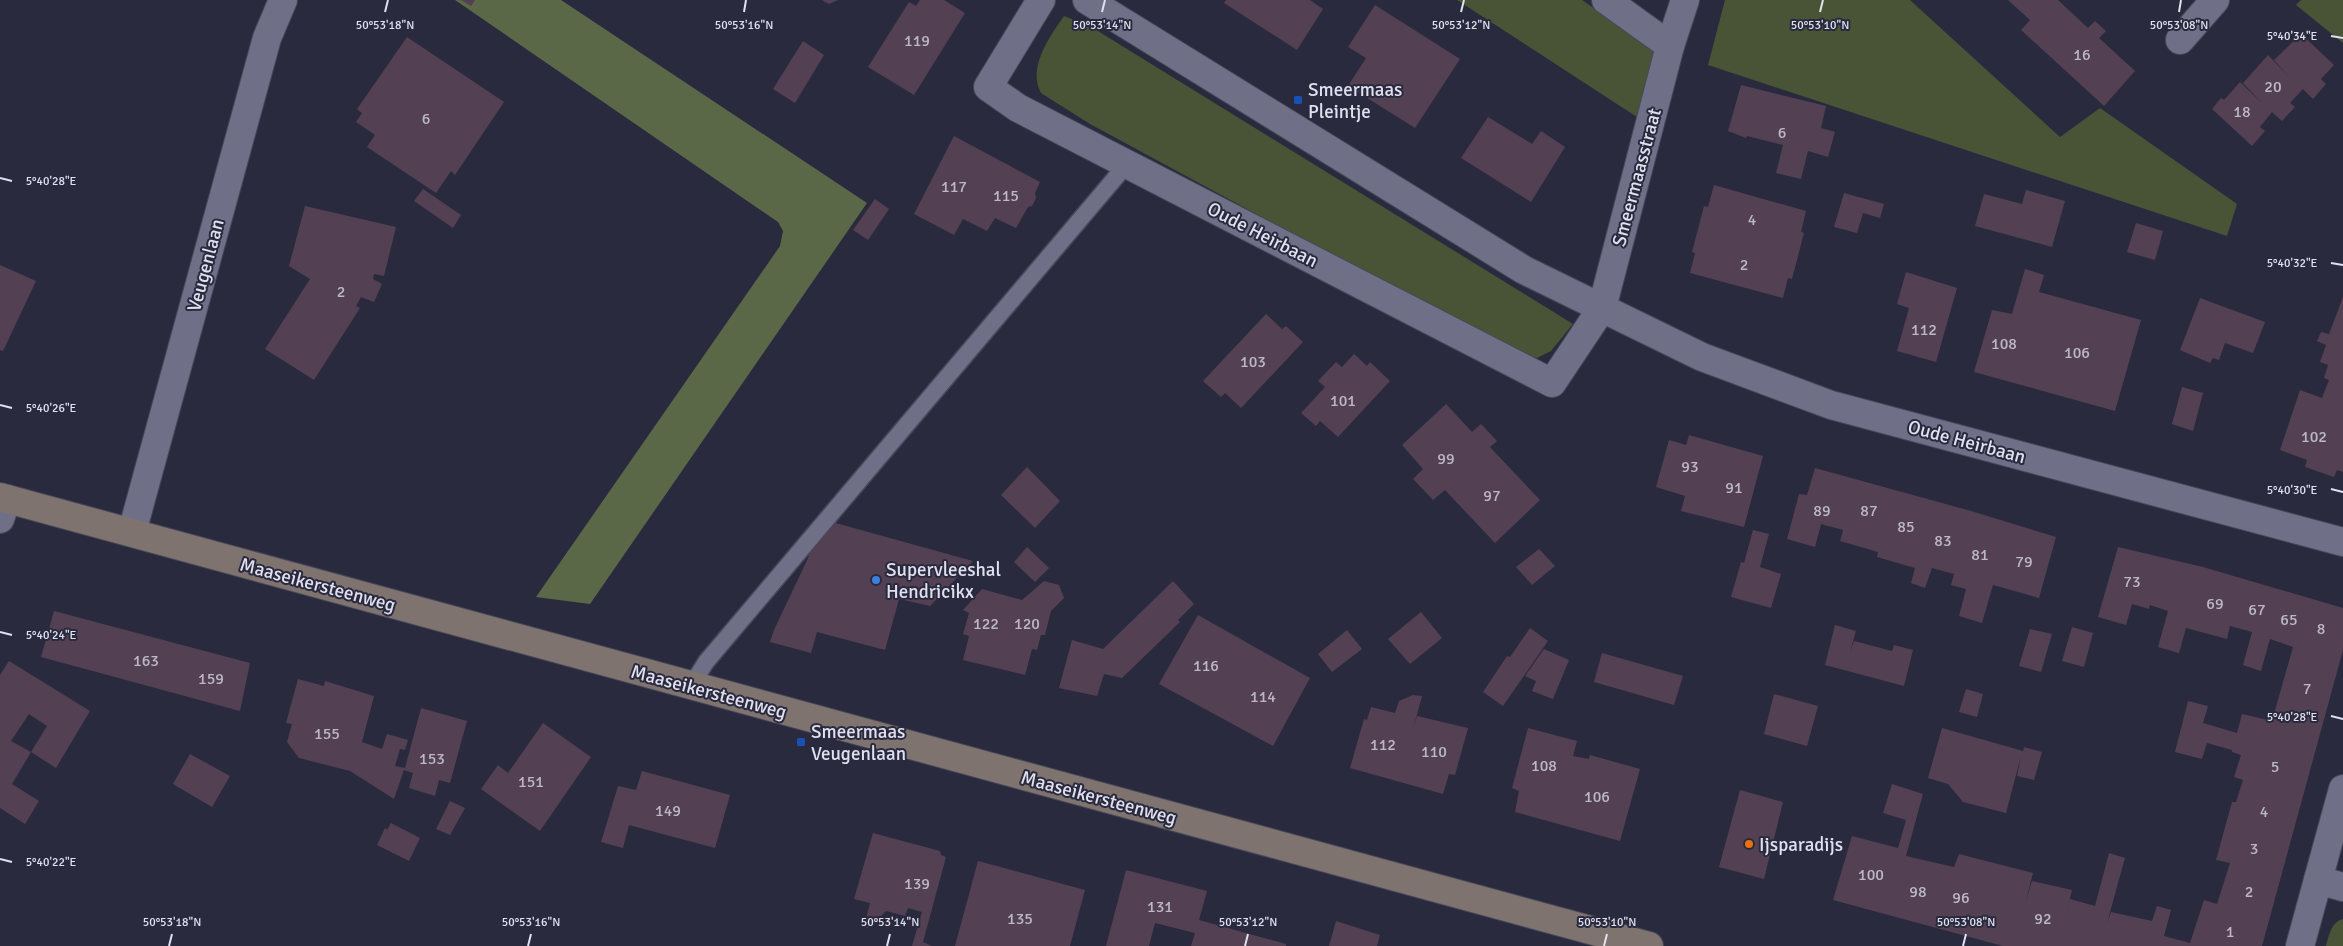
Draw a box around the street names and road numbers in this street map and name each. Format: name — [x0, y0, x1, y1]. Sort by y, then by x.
street label: Smeermaasstraat — [1607, 105, 1667, 249]
street label: Oude Heirbaan — [1203, 197, 1322, 273]
street label: Veugenlaan — [182, 216, 230, 314]
street label: Oude Heirbaan — [1905, 415, 2028, 469]
street label: Maaseikersteenweg — [237, 553, 398, 617]
street label: Maaseikersteenweg — [628, 660, 789, 724]
street label: Maaseikersteenweg — [1018, 766, 1179, 830]

